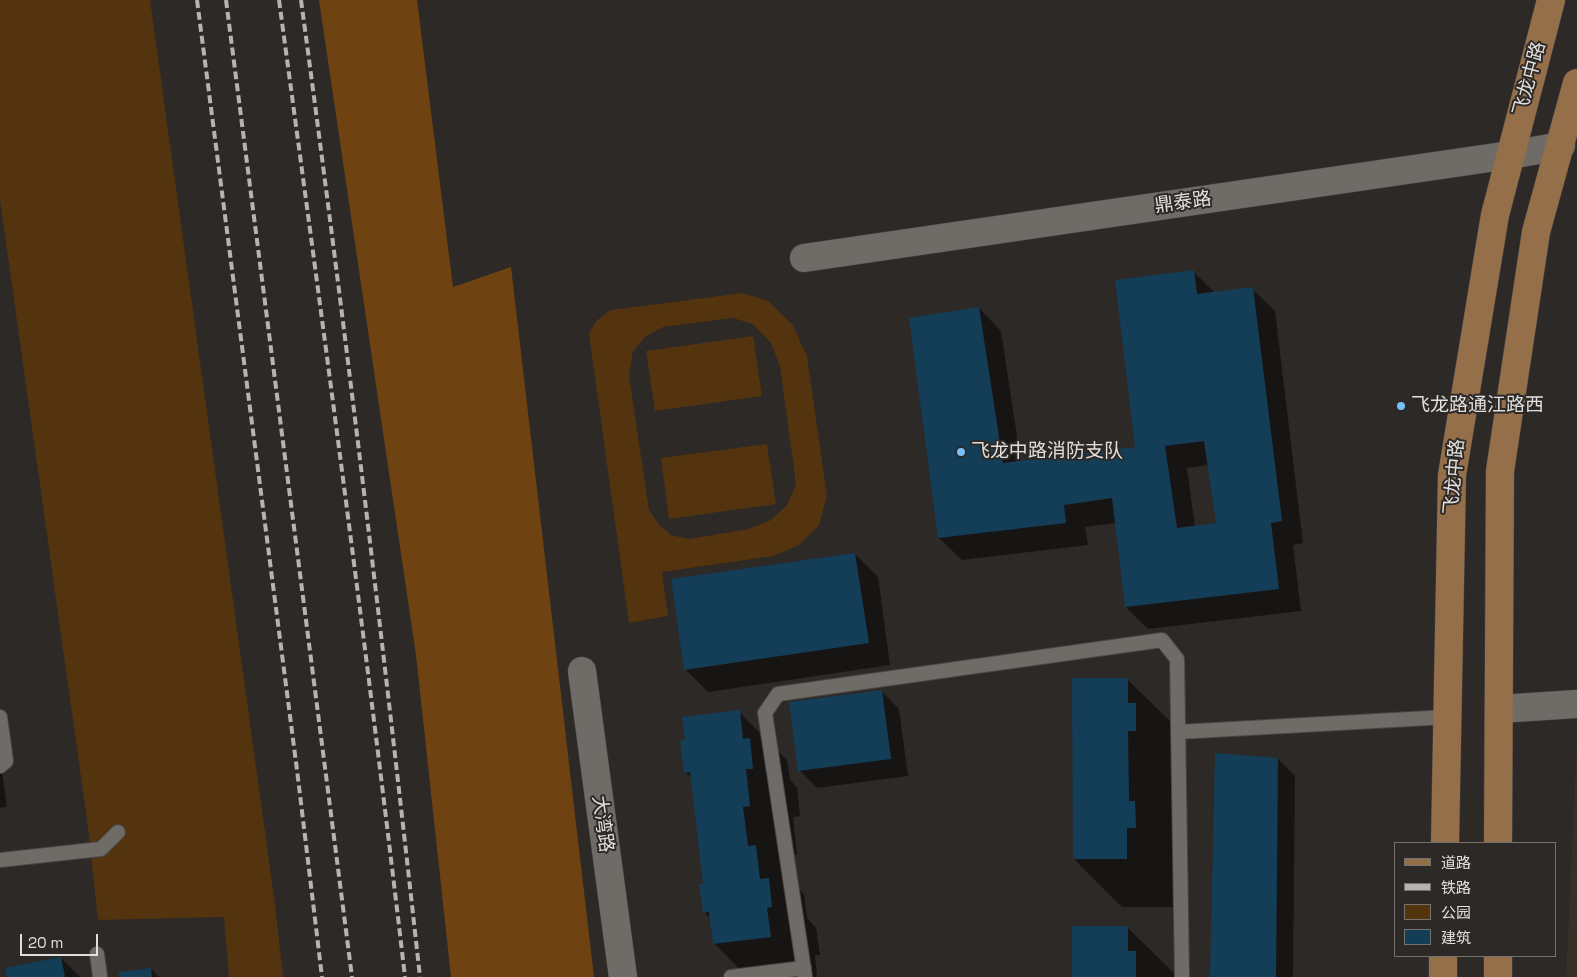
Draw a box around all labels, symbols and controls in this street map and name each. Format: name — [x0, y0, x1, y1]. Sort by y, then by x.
street label: 飞龙中路 — [1509, 39, 1551, 119]
street label: 鼎泰路 — [1153, 188, 1213, 218]
place label: 飞龙路通江路西 — [1411, 395, 1544, 417]
marker: 飞龙路通江路西 — [1395, 400, 1407, 412]
street label: 飞龙中路 — [1440, 438, 1470, 516]
place label: 飞龙中路消防支队 — [971, 441, 1123, 463]
marker: 飞龙中路消防支队 — [955, 446, 967, 458]
street label: 大湾路 — [587, 794, 617, 854]
legend — [1394, 842, 1557, 957]
text: 道路 — [1441, 853, 1471, 872]
text: 铁路 — [1441, 878, 1471, 897]
text: 公园 — [1441, 903, 1471, 922]
scale bar — [22, 924, 100, 956]
text: 建筑 — [1441, 928, 1471, 947]
text: 20 m — [28, 933, 63, 952]

